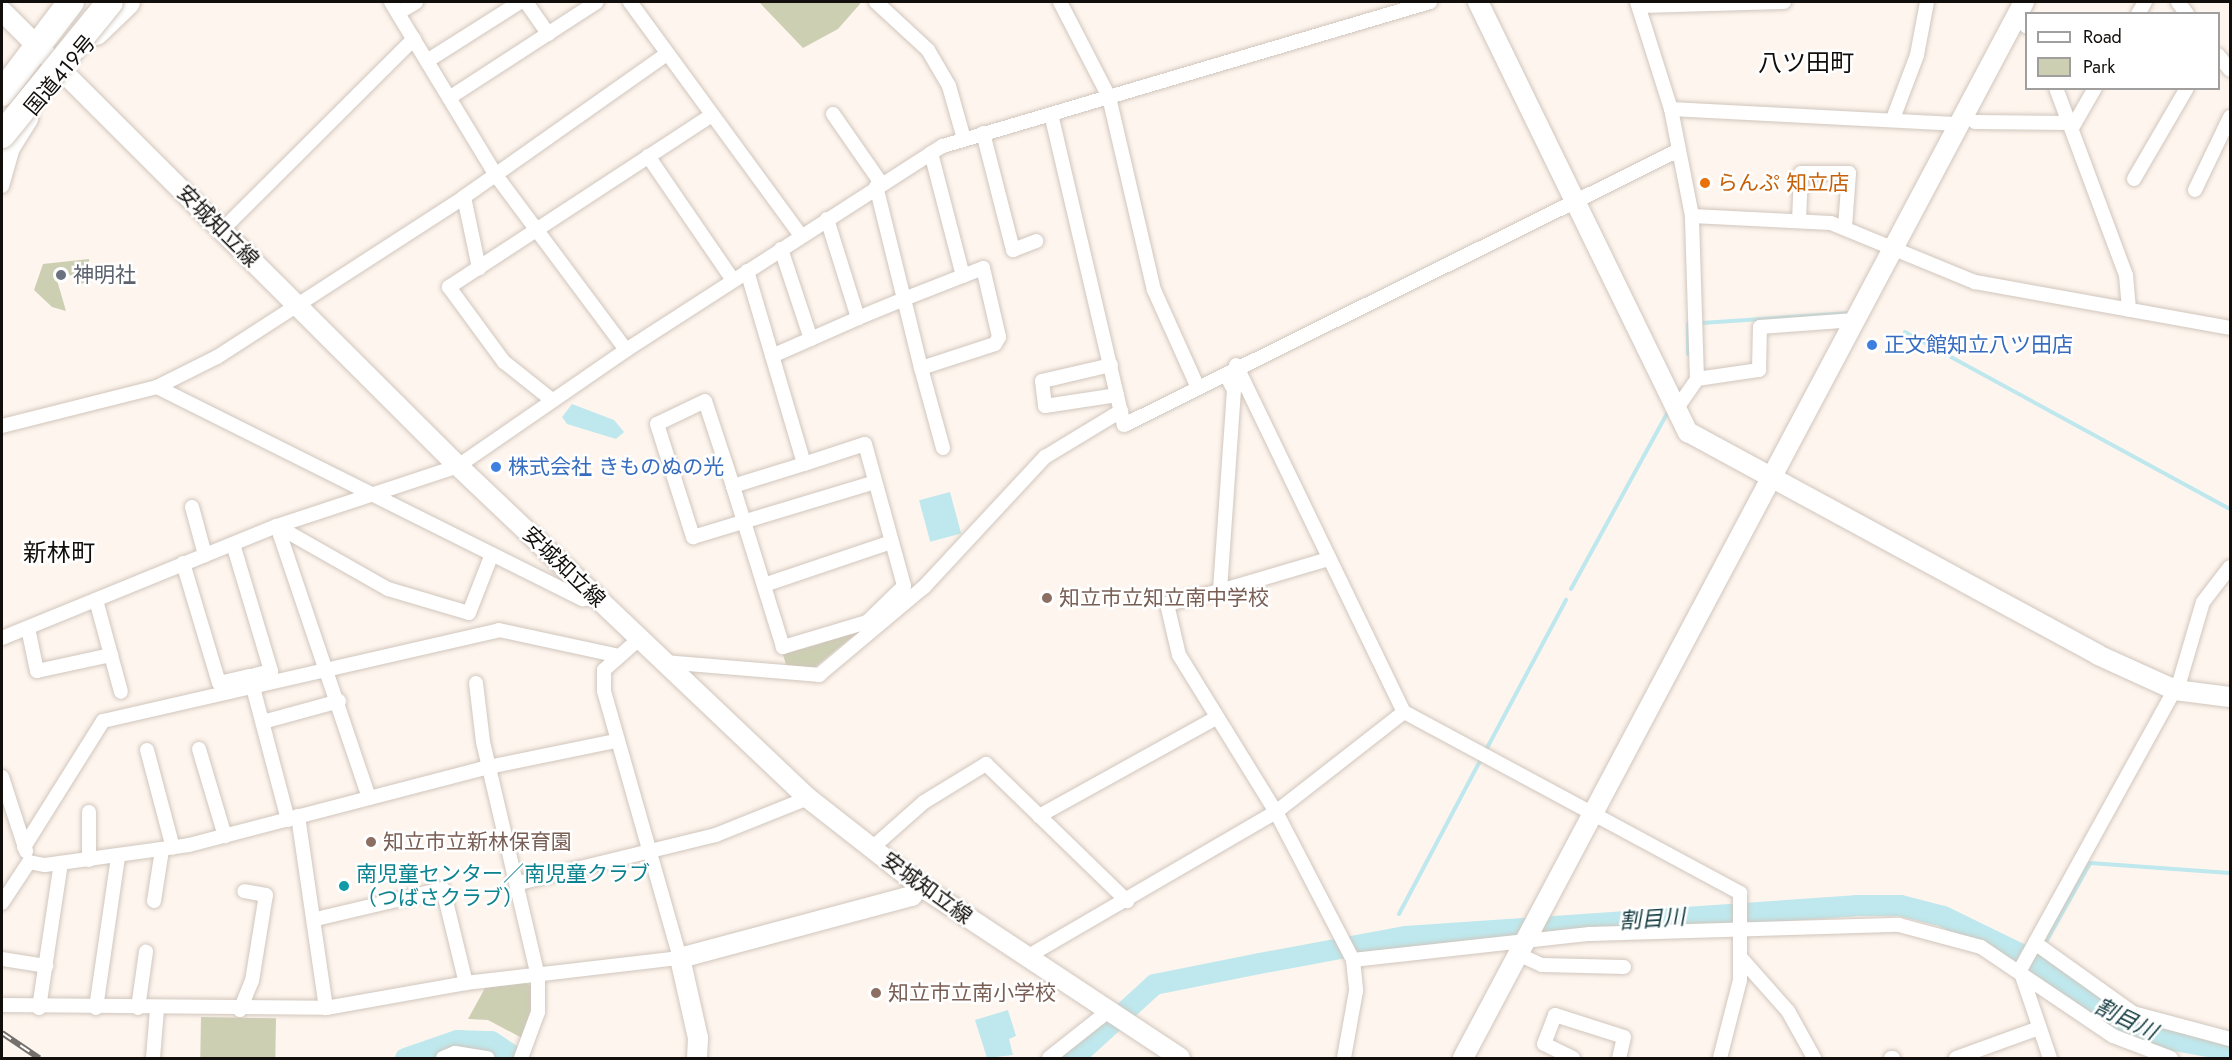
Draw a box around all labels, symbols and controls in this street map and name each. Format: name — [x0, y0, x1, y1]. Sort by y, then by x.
legend — [2025, 12, 2220, 90]
text: Road — [2083, 24, 2122, 50]
street label: 国道419号 — [19, 30, 101, 120]
district label: 八ツ田町 — [1758, 49, 1854, 77]
text: Park — [2083, 54, 2115, 80]
place label: らんぷ 知立店 — [1717, 170, 1849, 196]
marker: らんぷ 知立店 — [1698, 176, 1712, 190]
street label: 安城知立線 — [172, 180, 264, 272]
place label: 神明社 — [73, 262, 136, 288]
marker: 神明社 — [54, 268, 68, 282]
place label: 正文館知立八ツ田店 — [1884, 332, 2073, 358]
marker: 正文館知立八ツ田店 — [1865, 338, 1879, 352]
place label: 株式会社 きものぬの光 — [508, 454, 724, 480]
marker: 株式会社 きものぬの光 — [489, 460, 503, 474]
street label: 安城知立線 — [517, 521, 611, 613]
district label: 新林町 — [23, 539, 95, 567]
place label: 知立市立知立南中学校 — [1059, 585, 1269, 611]
marker: 知立市立知立南中学校 — [1040, 591, 1054, 605]
place label: 知立市立新林保育園 — [383, 829, 572, 855]
marker: 知立市立新林保育園 — [364, 835, 378, 849]
street label: 安城知立線 — [877, 847, 977, 929]
place label: 南児童センター／南児童クラブ （つばさクラブ） — [356, 861, 650, 911]
marker: 南児童センター／南児童クラブ （つばさクラブ） — [337, 879, 351, 893]
water label: 割目川 — [1618, 904, 1686, 934]
place label: 知立市立南小学校 — [888, 980, 1056, 1006]
marker: 知立市立南小学校 — [869, 986, 883, 1000]
water label: 割目川 — [2091, 993, 2161, 1045]

